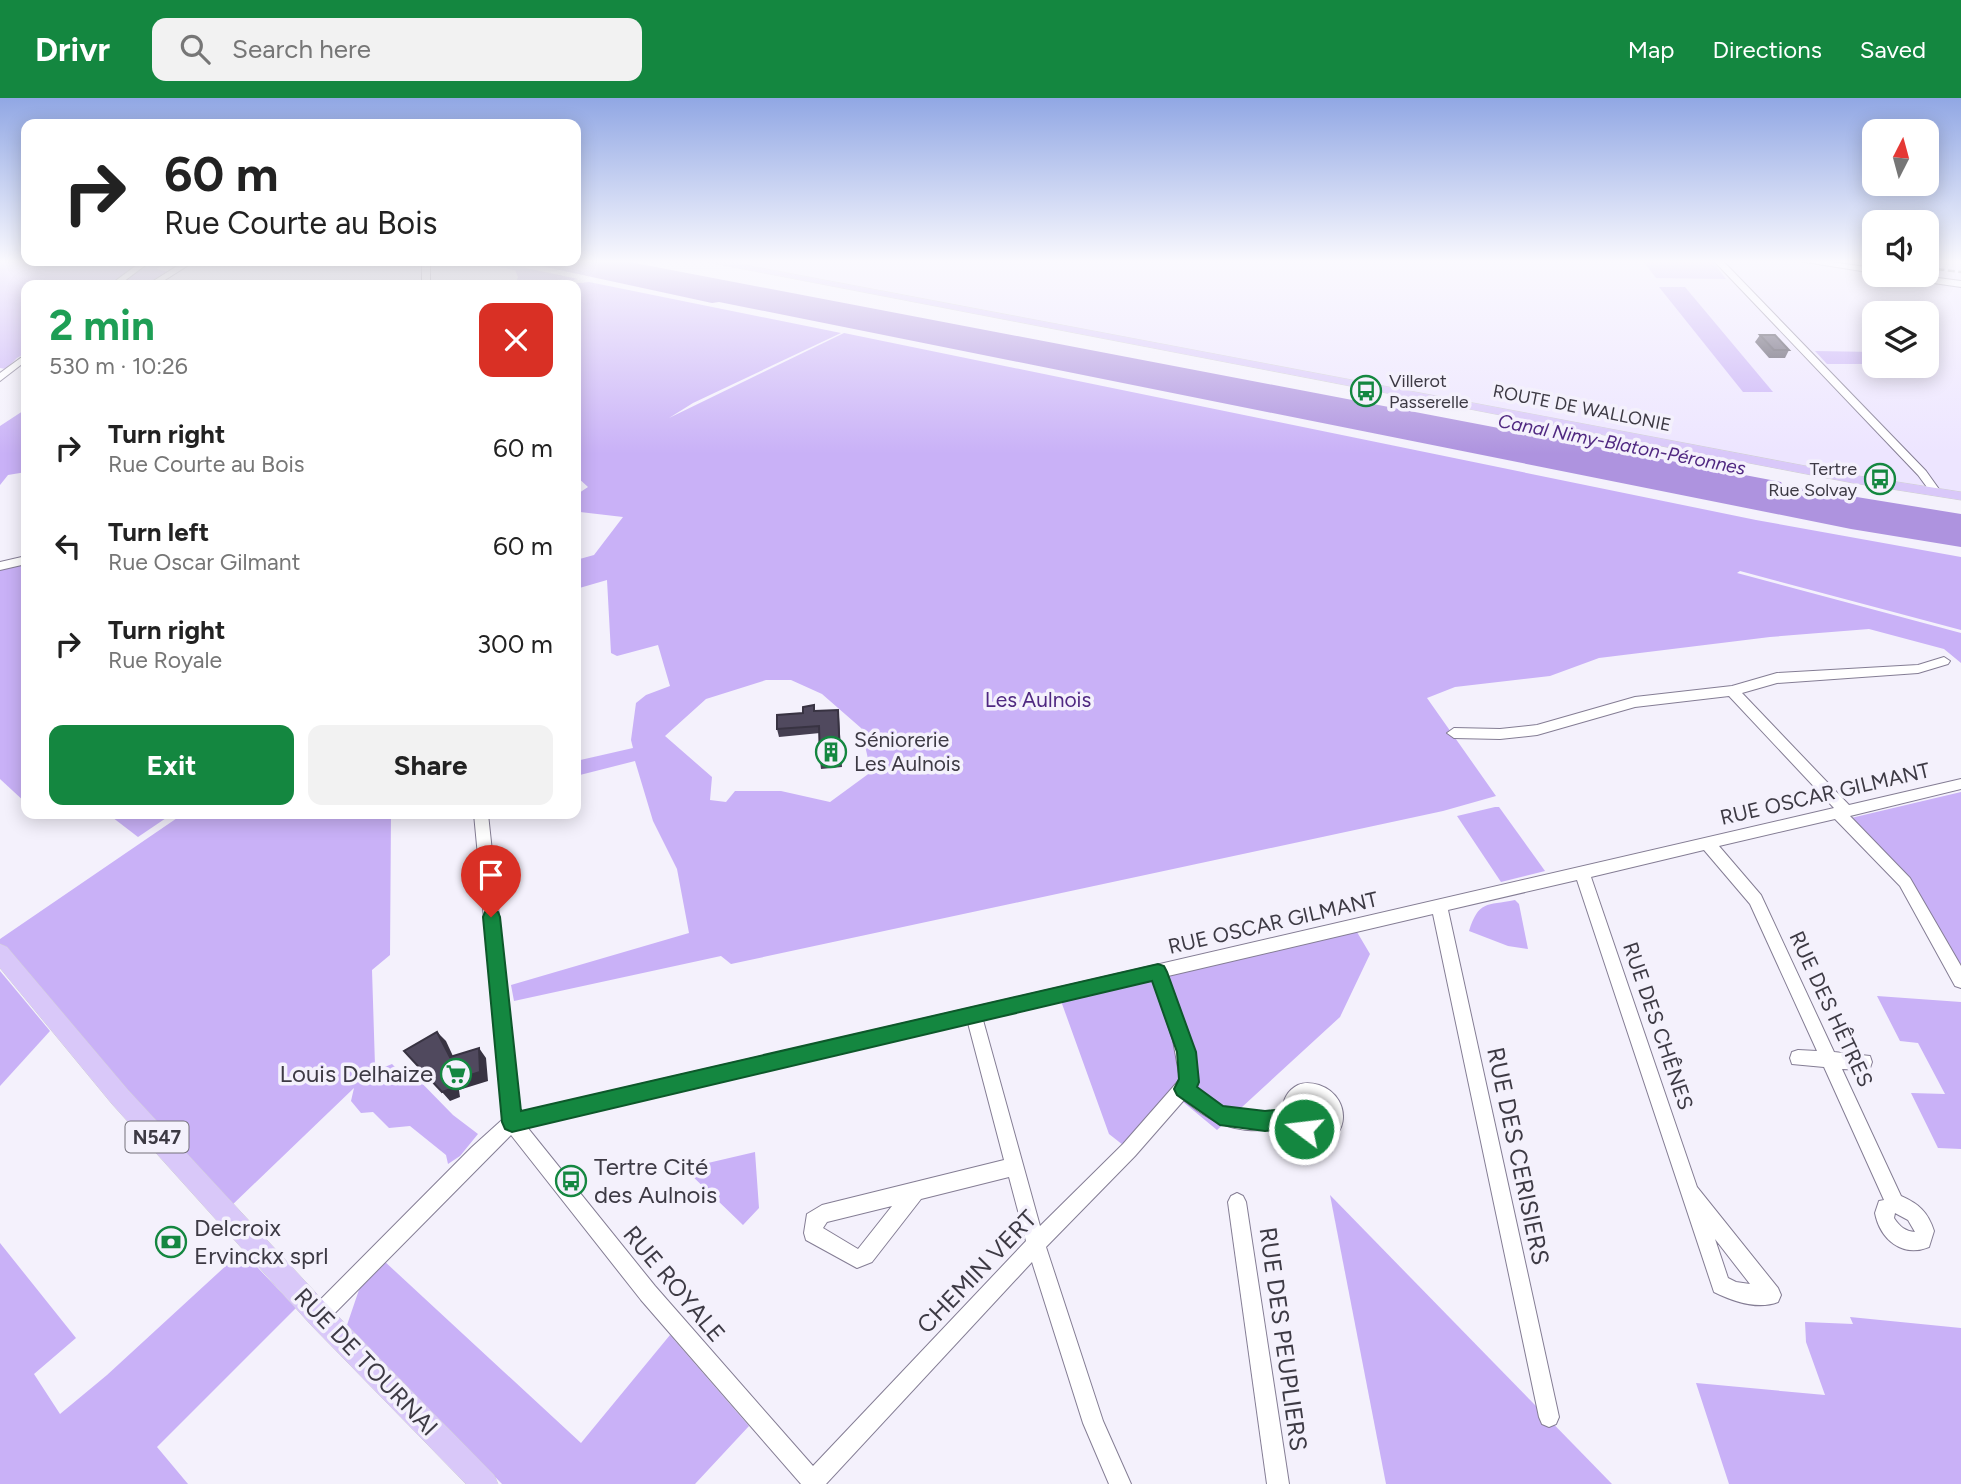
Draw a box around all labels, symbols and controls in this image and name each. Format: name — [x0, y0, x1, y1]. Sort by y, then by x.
search box — [152, 18, 642, 81]
text: Drivr — [35, 30, 110, 69]
icon: search — [176, 30, 214, 68]
text: Search here — [232, 33, 371, 65]
text: Map — [1628, 35, 1674, 64]
text: Directions — [1712, 35, 1822, 64]
text: Saved — [1860, 35, 1926, 64]
north arrow — [1862, 119, 1939, 196]
map controls — [1862, 119, 1939, 378]
text: 60 m — [164, 144, 279, 203]
icon: right — [49, 147, 140, 238]
text: Rue Courte au Bois — [164, 204, 438, 242]
button: sound — [1862, 210, 1939, 287]
text: 2 min — [49, 300, 155, 351]
button: layers — [1862, 301, 1939, 378]
button: close — [479, 303, 553, 377]
text: 530 m · 10:26 — [49, 352, 188, 380]
place label: Villerot Passerelle — [1389, 370, 1469, 413]
bus stop icon: Villerot Passerelle — [1349, 374, 1383, 408]
street label: ROUTE DE WALLONIE — [1491, 380, 1673, 436]
water label: Canal Nimy-Blaton-Péronnes — [1496, 409, 1748, 480]
text: Turn right — [108, 418, 225, 450]
icon: right — [49, 429, 87, 467]
text: 60 m — [493, 432, 553, 464]
text: Rue Courte au Bois — [108, 450, 305, 478]
place label: Tertre Rue Solvay — [1768, 458, 1858, 501]
bus stop icon: Tertre Rue Solvay — [1863, 462, 1897, 496]
text: Turn left — [108, 516, 209, 548]
icon: left — [49, 527, 87, 565]
text: 60 m — [493, 530, 553, 562]
text: Rue Oscar Gilmant — [108, 548, 300, 576]
text: Turn right — [108, 614, 225, 646]
icon: right — [49, 625, 87, 663]
text: 300 m — [477, 628, 553, 660]
text: Rue Royale — [108, 646, 222, 674]
park label: Les Aulnois — [985, 687, 1091, 712]
button: Exit — [49, 725, 294, 805]
button: Share — [308, 725, 553, 805]
place label: Séniorerie Les Aulnois — [854, 727, 960, 776]
building icon: Séniorerie Les Aulnois — [814, 735, 848, 769]
street label: RUE OSCAR GILMANT — [1718, 757, 1933, 830]
pin — [461, 845, 521, 917]
icon: arrive — [472, 856, 510, 894]
street label: RUE OSCAR GILMANT — [1166, 886, 1381, 959]
street label: RUE DES HÊTRES — [1784, 927, 1878, 1091]
street label: RUE DES CHÊNES — [1618, 939, 1699, 1113]
street label: RUE DES CERISIERS — [1481, 1044, 1556, 1267]
supermarket icon: Louis Delhaize — [439, 1057, 473, 1091]
place label: Louis Delhaize — [280, 1059, 433, 1088]
position arrow — [1267, 1092, 1341, 1166]
road number: N547 — [125, 1121, 188, 1152]
place label: Tertre Cité des Aulnois — [594, 1152, 717, 1209]
bus stop icon: Tertre Cité des Aulnois — [554, 1164, 588, 1198]
street label: CHEMIN VERT — [911, 1204, 1043, 1339]
place label: Delcroix Ervinckx sprl — [194, 1213, 328, 1270]
street label: RUE ROYALE — [617, 1220, 731, 1348]
bank icon: Delcroix Ervinckx sprl — [154, 1225, 188, 1259]
street label: RUE DES PEUPLIERS — [1253, 1225, 1314, 1453]
street label: RUE DE TOURNAI — [289, 1282, 444, 1441]

